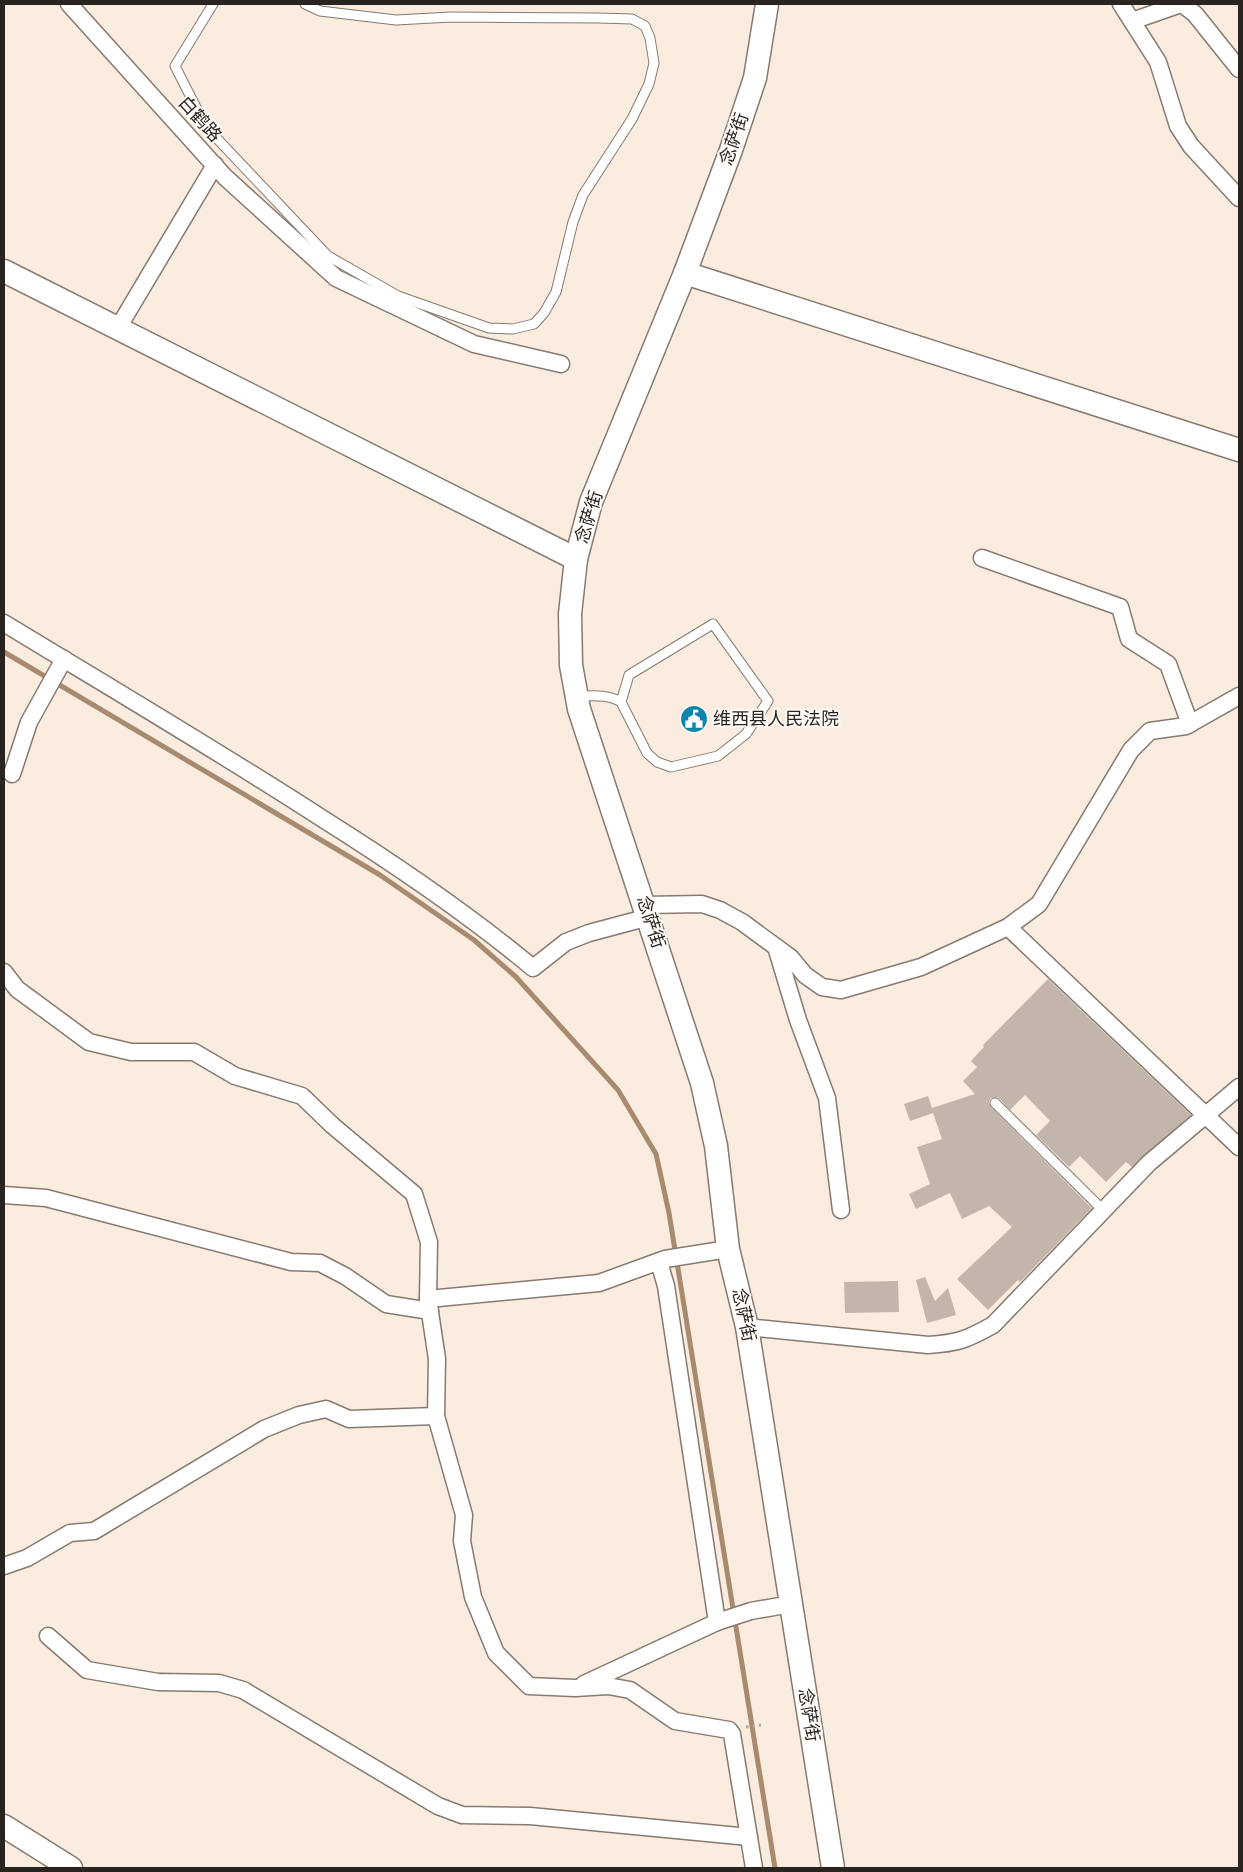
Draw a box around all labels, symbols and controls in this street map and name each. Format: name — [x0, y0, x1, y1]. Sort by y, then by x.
street label: 白鹤路 — [174, 90, 228, 146]
street label: 念萨街 — [713, 109, 753, 168]
street label: 念萨街 — [569, 487, 607, 546]
public building icon: 维西县人民法院 — [679, 704, 709, 734]
place label: 维西县人民法院 — [713, 706, 839, 730]
street label: 念萨街 — [632, 892, 672, 951]
street label: 念萨街 — [728, 1286, 762, 1344]
street label: 念萨街 — [794, 1686, 826, 1743]

